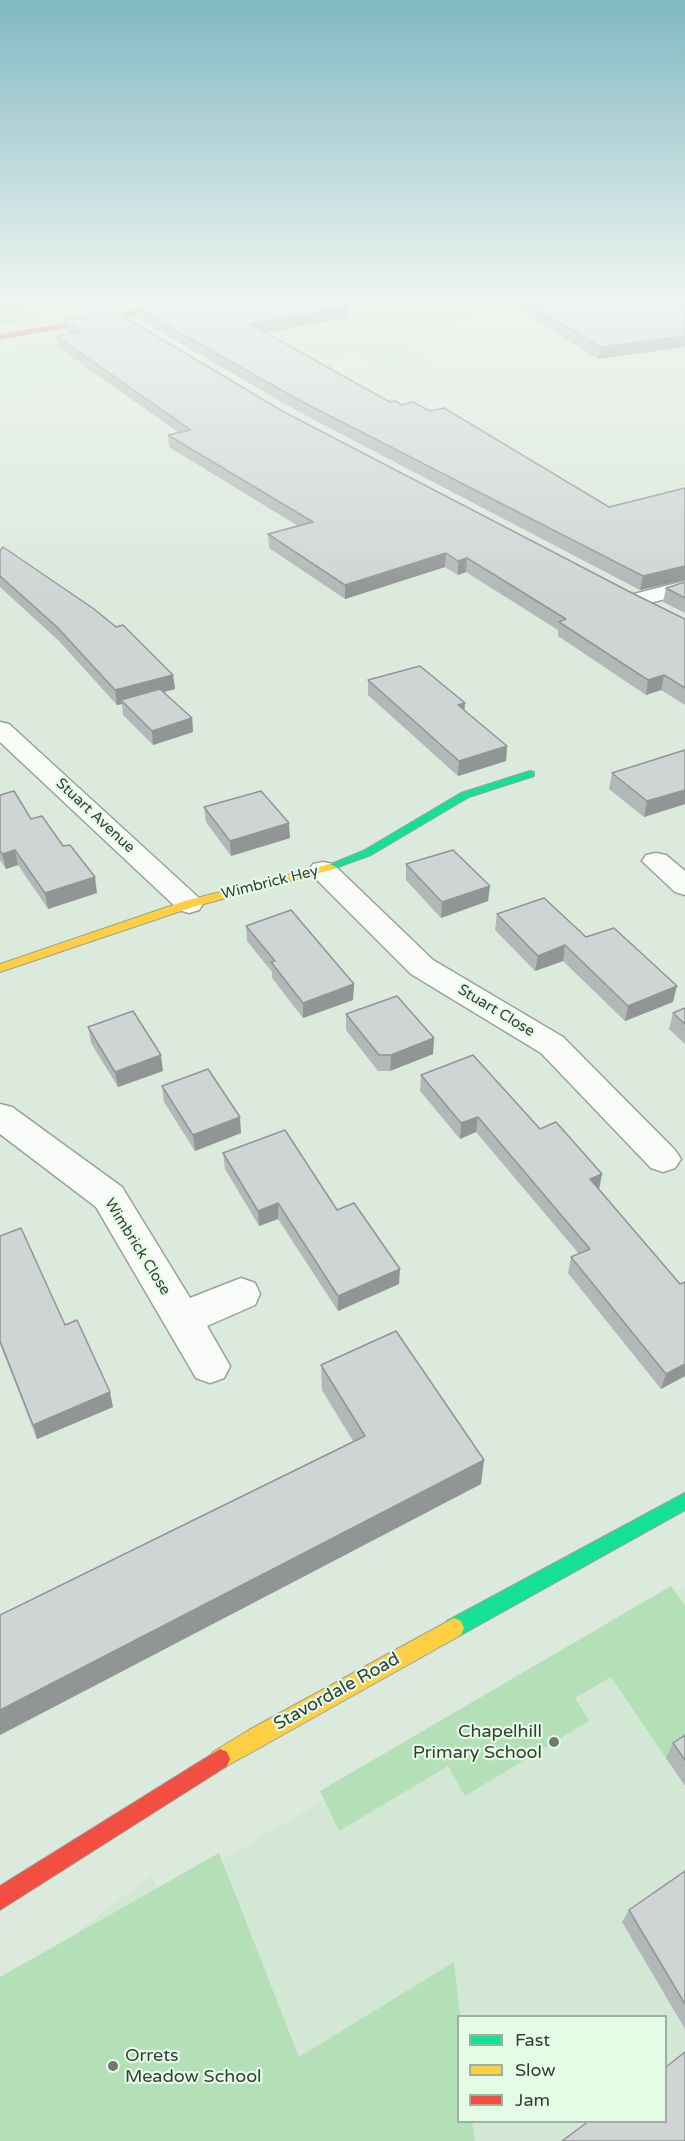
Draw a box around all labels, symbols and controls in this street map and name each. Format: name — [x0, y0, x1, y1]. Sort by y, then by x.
street label: Stuart Avenue — [52, 775, 138, 857]
street label: Wimbrick Hey — [220, 862, 320, 904]
street label: Stuart Close — [454, 981, 538, 1041]
street label: Wimbrick Close — [100, 1195, 174, 1299]
street label: Stavordale Road — [270, 1648, 404, 1736]
place label: Chapelhill Primary School — [413, 1721, 542, 1764]
marker: Chapelhill Primary School — [547, 1735, 561, 1749]
legend — [457, 2015, 667, 2123]
text: Fast — [515, 2029, 550, 2051]
place label: Orrets Meadow School — [125, 2045, 262, 2088]
marker: Orrets Meadow School — [106, 2059, 120, 2073]
text: Slow — [515, 2059, 556, 2081]
text: Jam — [515, 2089, 550, 2111]

